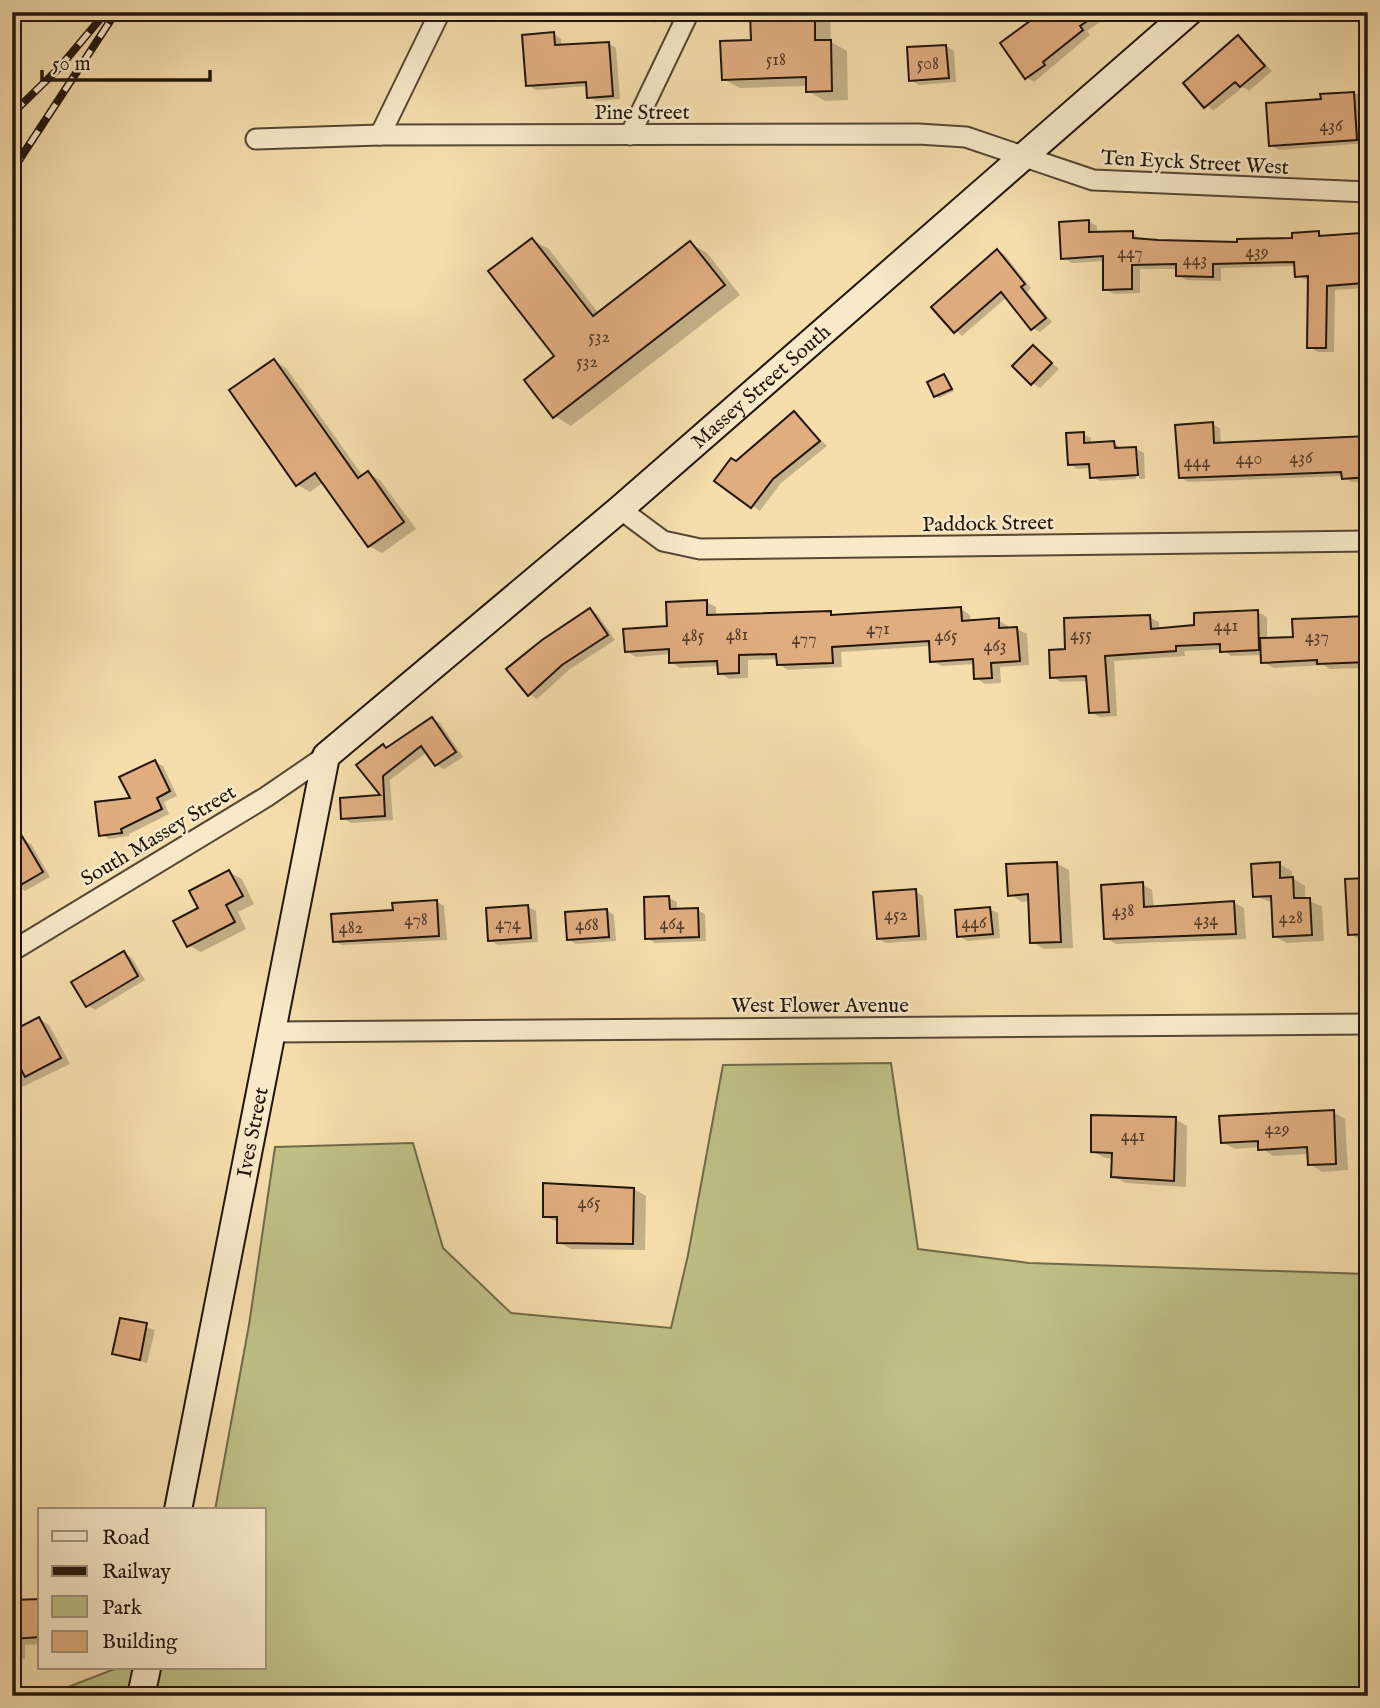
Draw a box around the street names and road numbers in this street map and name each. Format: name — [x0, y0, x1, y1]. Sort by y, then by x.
street label: Pine Street — [594, 100, 690, 127]
street label: Ten Eyck Street West — [1100, 145, 1290, 182]
street label: Massey Street South — [686, 319, 837, 456]
street label: Paddock Street — [922, 510, 1054, 539]
street label: South Massey Street — [76, 779, 241, 893]
street label: West Flower Avenue — [731, 993, 909, 1020]
street label: Ives Street — [232, 1085, 276, 1180]

